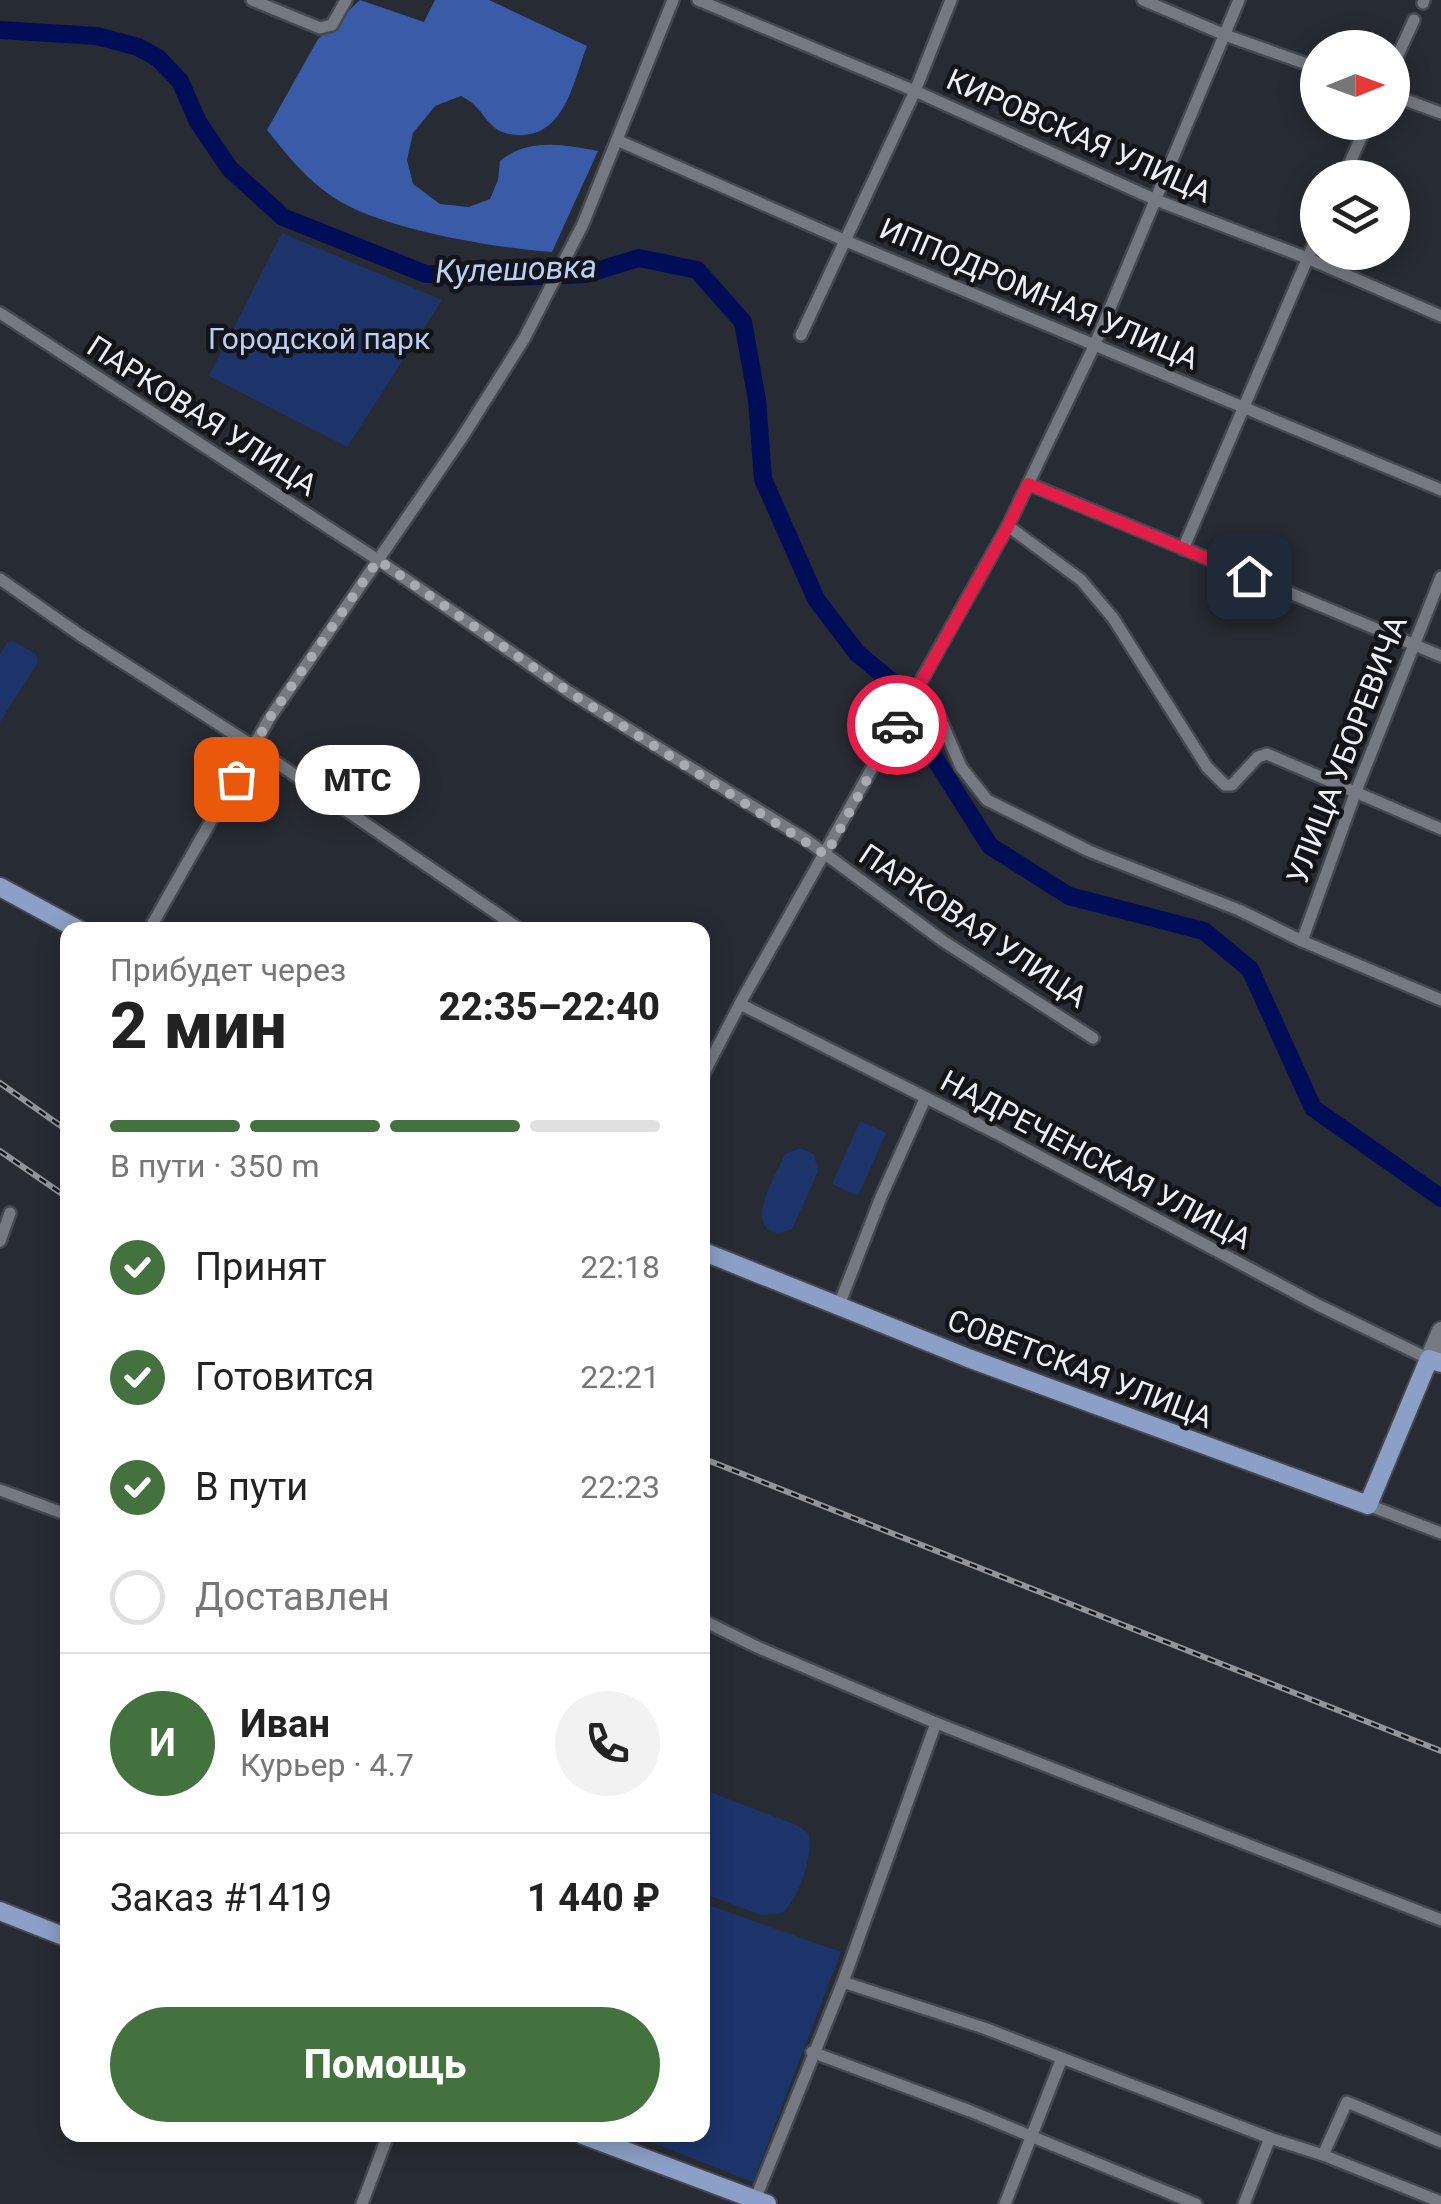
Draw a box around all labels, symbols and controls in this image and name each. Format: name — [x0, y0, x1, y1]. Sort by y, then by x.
north arrow — [1300, 30, 1410, 140]
map controls — [1300, 30, 1410, 270]
street label: КИРОВСКАЯ УЛИЦА — [941, 61, 1218, 210]
button: layers — [1300, 160, 1410, 270]
street label: ИППОДРОМНАЯ УЛИЦА — [875, 210, 1204, 377]
water label: Кулешовка — [434, 247, 598, 291]
park label: Городской парк — [208, 321, 430, 356]
street label: ПАРКОВАЯ УЛИЦА — [81, 328, 324, 503]
pin — [1207, 534, 1292, 619]
icon: home — [1222, 549, 1277, 604]
street label: УЛИЦА УБОРЕВИЧА — [1279, 610, 1414, 889]
courier — [847, 675, 947, 775]
icon: car — [870, 698, 925, 753]
pin — [194, 737, 279, 822]
callout: МТС — [296, 744, 421, 814]
icon: bag — [209, 752, 264, 807]
text: МТС — [323, 761, 392, 799]
street label: ПАРКОВАЯ УЛИЦА — [853, 837, 1094, 1015]
text: Прибудет через — [110, 951, 346, 989]
text: 22:35–22:40 — [439, 985, 660, 1029]
text: 2 мин — [110, 988, 287, 1064]
street label: НАДРЕЧЕНСКАЯ УЛИЦА — [935, 1063, 1258, 1257]
text: В пути · 350 m — [110, 1147, 320, 1185]
icon: check — [110, 1240, 165, 1295]
text: Принят — [195, 1245, 326, 1289]
text: 22:18 — [580, 1248, 660, 1286]
street label: СОВЕТСКАЯ УЛИЦА — [943, 1302, 1218, 1435]
icon: check — [110, 1350, 165, 1405]
text: Готовится — [195, 1355, 374, 1399]
text: 22:21 — [580, 1358, 660, 1396]
icon: check — [110, 1460, 165, 1515]
text: В пути — [195, 1465, 308, 1509]
text: 22:23 — [580, 1468, 660, 1506]
text: Доставлен — [195, 1575, 390, 1619]
button: phone — [555, 1691, 660, 1796]
text: Иван — [240, 1702, 330, 1746]
text: И — [149, 1721, 176, 1765]
text: Курьер · 4.7 — [240, 1746, 414, 1784]
text: Заказ #1419 — [110, 1876, 332, 1920]
text: 1 440 ₽ — [527, 1876, 660, 1920]
button: Помощь — [110, 2007, 660, 2122]

